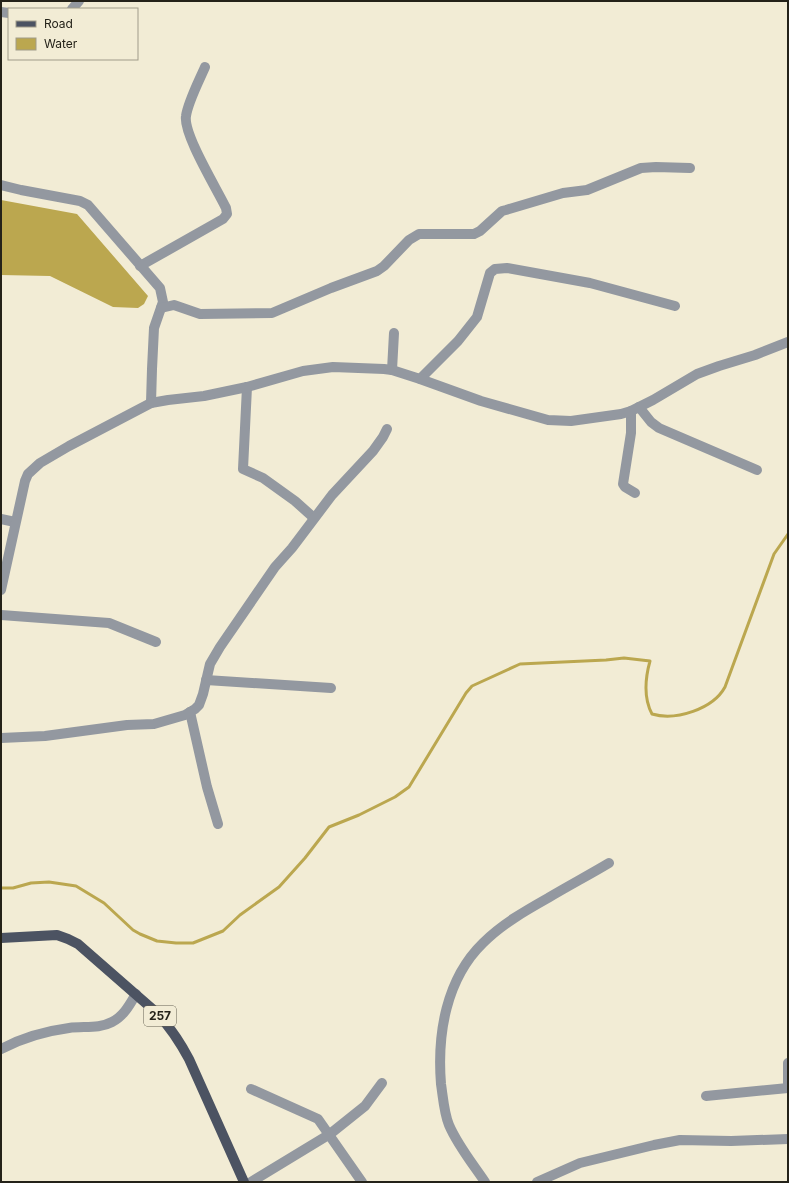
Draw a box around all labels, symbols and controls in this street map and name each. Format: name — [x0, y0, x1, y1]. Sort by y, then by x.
legend — [8, 8, 138, 60]
text: Road — [44, 16, 73, 31]
text: Water — [44, 36, 78, 51]
road number: 257 — [144, 1006, 176, 1026]

